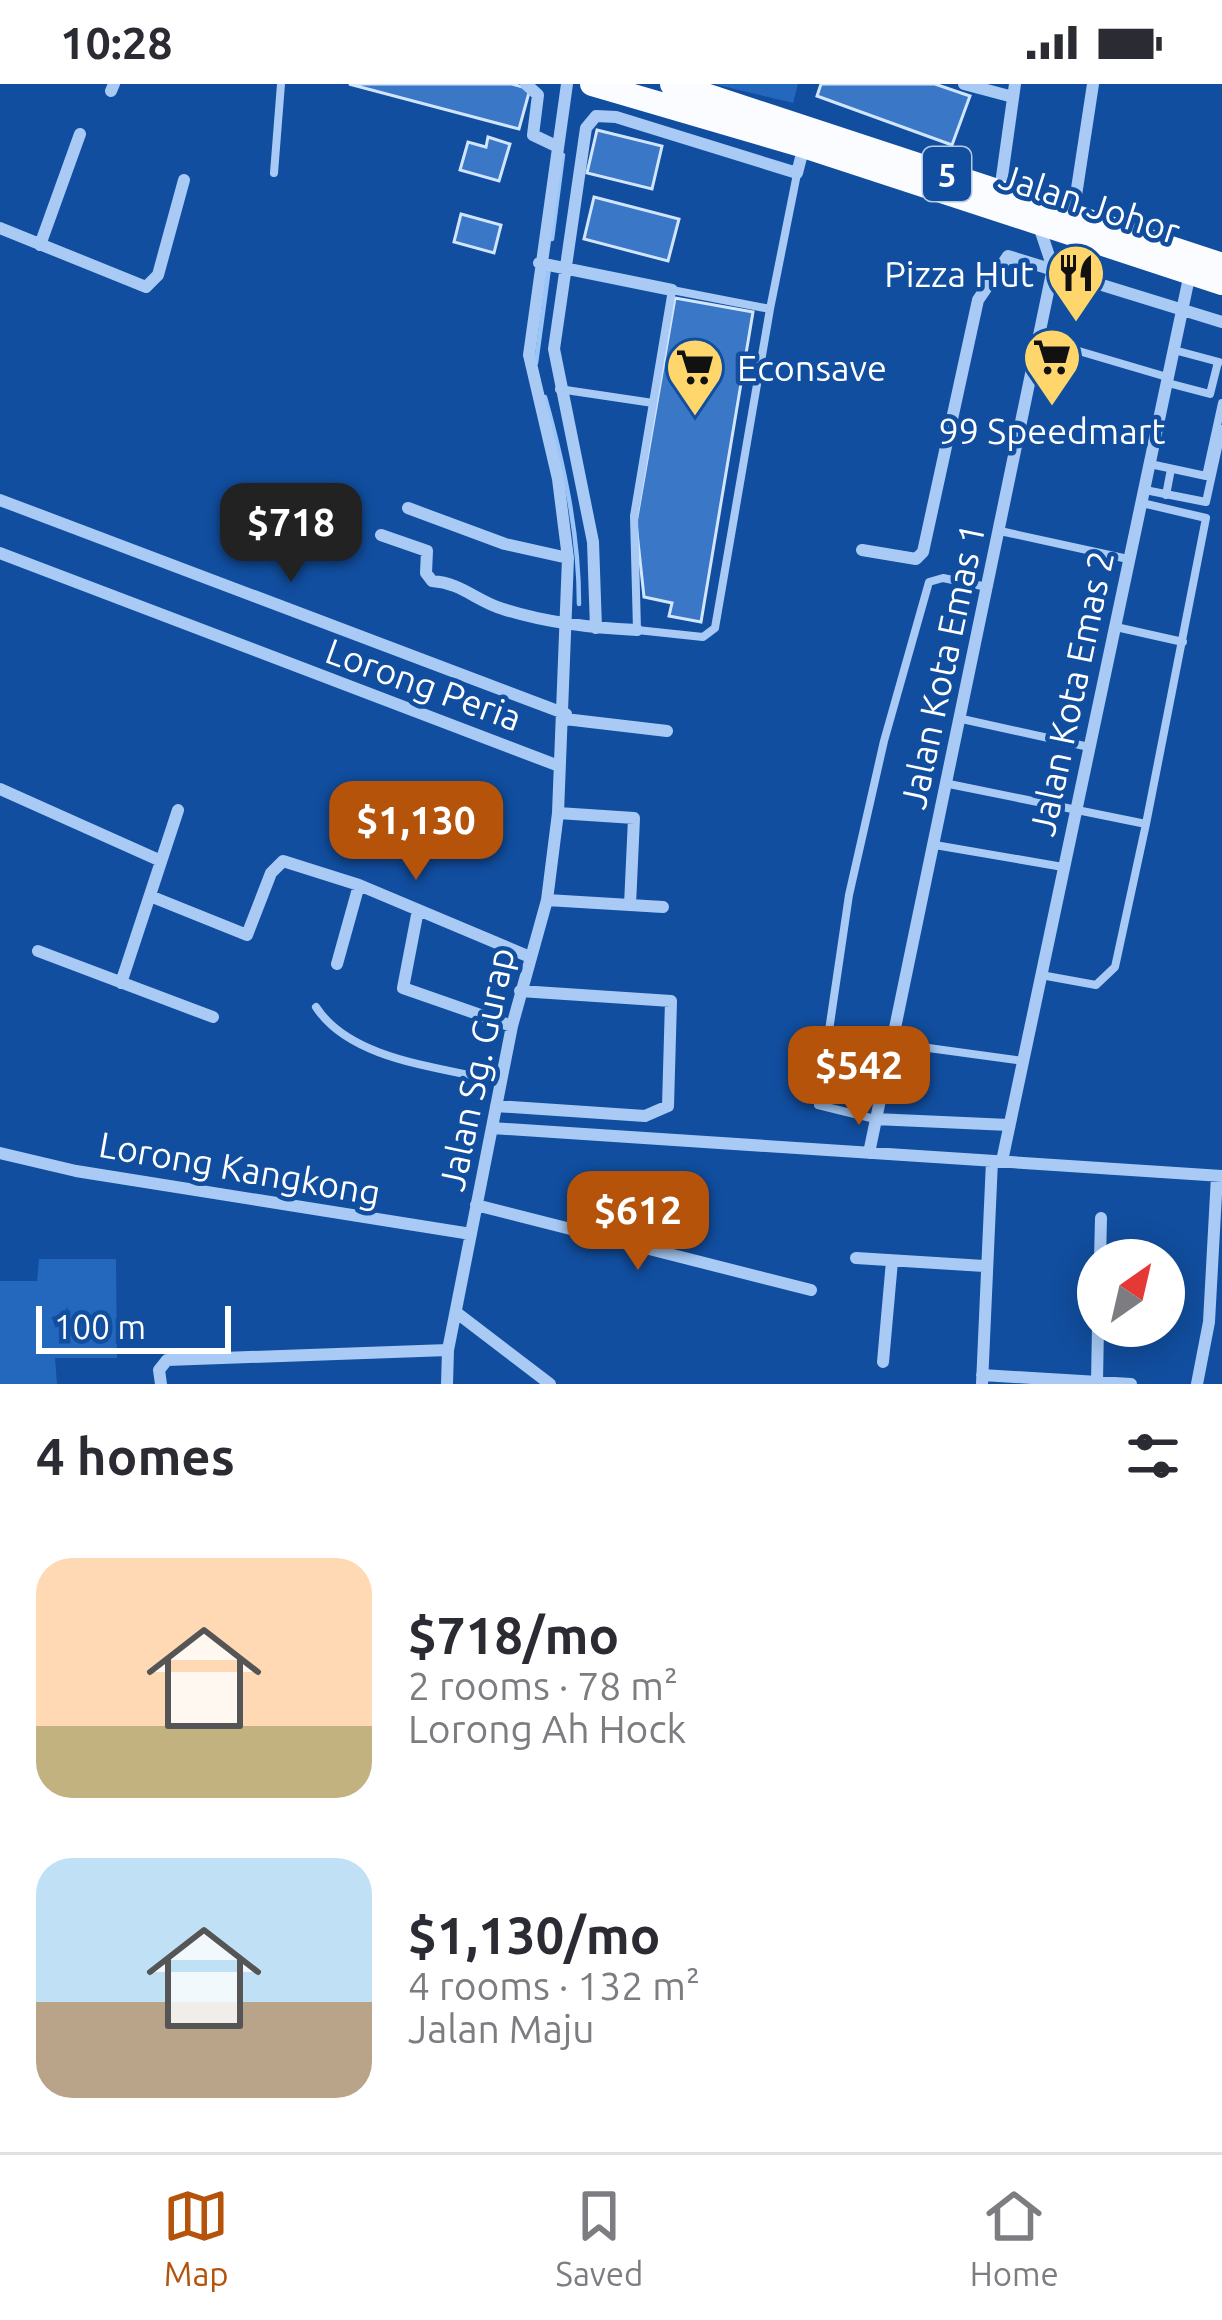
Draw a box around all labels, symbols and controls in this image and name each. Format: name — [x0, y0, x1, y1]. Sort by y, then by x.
text: 10:28 — [60, 17, 173, 68]
road number: 5 — [923, 147, 971, 201]
street label: Jalan Johor — [995, 155, 1186, 252]
restaurant icon: Pizza Hut — [1045, 242, 1107, 324]
place label: Pizza Hut — [884, 253, 1034, 294]
supermarket icon: 99 Speedmart — [1021, 326, 1083, 408]
supermarket icon: Econsave — [664, 336, 726, 418]
place label: Econsave — [737, 347, 887, 388]
place label: 99 Speedmart — [939, 410, 1165, 451]
pin: $718 — [220, 483, 362, 585]
text: $718 — [247, 500, 335, 543]
street label: Jalan Kota Emas 1 — [892, 520, 992, 812]
street label: Jalan Kota Emas 2 — [1021, 547, 1121, 839]
street label: Lorong Peria — [321, 630, 527, 738]
pin: $1,130 — [318, 781, 514, 883]
text: $1,130 — [356, 798, 476, 841]
street label: Jalan Sg. Gurap — [430, 944, 522, 1194]
pin: $542 — [788, 1026, 930, 1128]
text: $542 — [815, 1043, 903, 1086]
street label: Lorong Kangkong — [96, 1123, 384, 1213]
pin: $612 — [567, 1171, 709, 1273]
text: $612 — [594, 1188, 682, 1231]
north arrow — [1077, 1239, 1185, 1347]
map controls — [1077, 1239, 1185, 1347]
scale bar — [36, 1300, 231, 1353]
text: 100 m — [54, 1308, 146, 1345]
icon: filters — [1120, 1423, 1186, 1489]
text: 4 homes — [36, 1427, 235, 1485]
icon: home — [132, 1606, 276, 1750]
text: $718/mo — [408, 1606, 619, 1664]
text: 2 rooms · 78 m² — [408, 1664, 678, 1707]
text: Lorong Ah Hock — [408, 1707, 686, 1750]
icon: home — [132, 1906, 276, 2050]
text: $1,130/mo — [408, 1906, 660, 1964]
text: 4 rooms · 132 m² — [408, 1964, 700, 2007]
text: Jalan Maju — [408, 2007, 594, 2050]
tab: Map — [163, 2183, 229, 2292]
tab: Saved — [556, 2183, 643, 2292]
tab: Home — [970, 2183, 1059, 2292]

